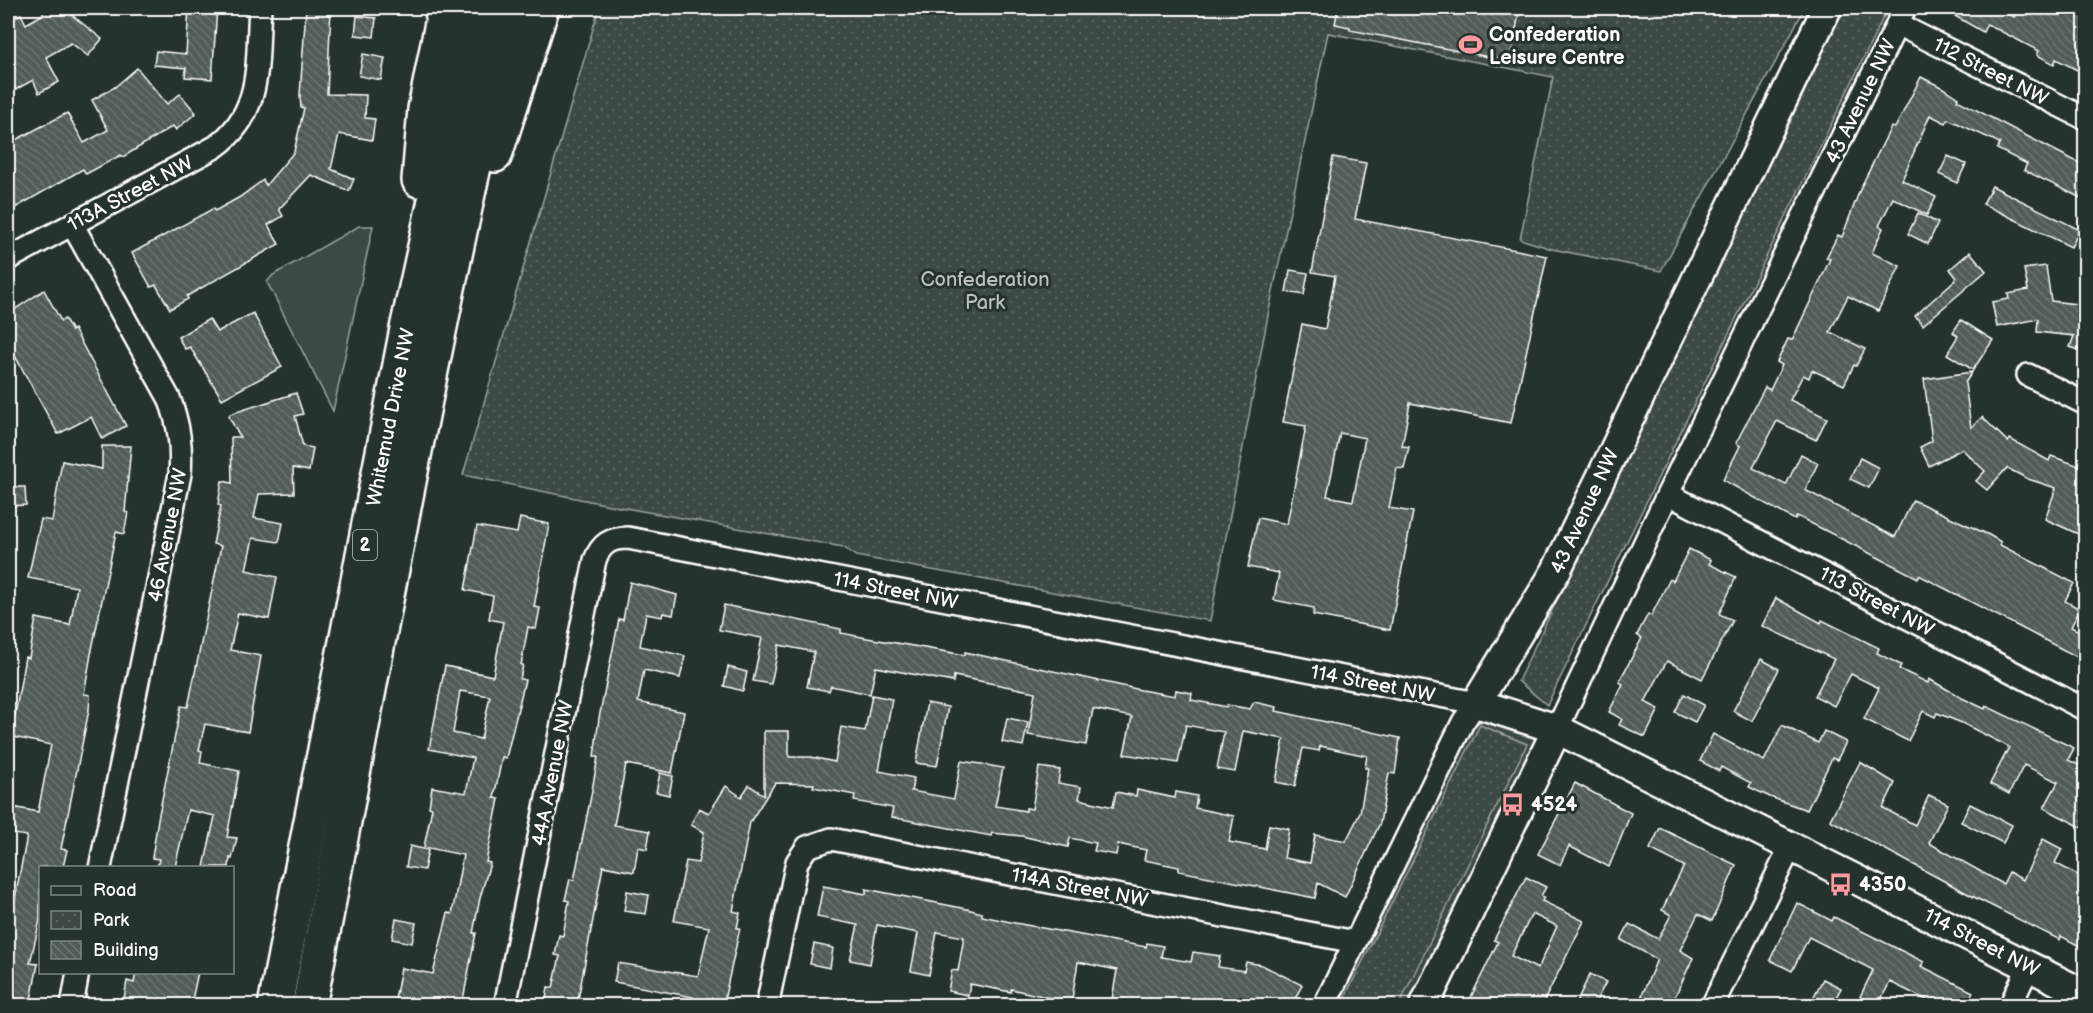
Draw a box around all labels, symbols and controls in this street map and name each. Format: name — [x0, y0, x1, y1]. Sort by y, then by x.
place label: Confederation Leisure Centre — [1489, 23, 1625, 70]
sports icon: Confederation Leisure Centre — [1458, 32, 1484, 58]
street label: 112 Street NW — [1929, 33, 2052, 111]
street label: 43 Avenue NW — [1820, 35, 1901, 168]
street label: 113A Street NW — [64, 151, 197, 237]
park label: Confederation Park — [920, 268, 1050, 315]
street label: Whitemud Drive NW — [362, 326, 420, 508]
street label: 43 Avenue NW — [1545, 445, 1624, 578]
street label: 46 Avenue NW — [143, 466, 193, 604]
road number: 2 — [353, 530, 377, 560]
street label: 113 Street NW — [1815, 562, 1938, 642]
street label: 114 Street NW — [831, 567, 960, 615]
street label: 114 Street NW — [1308, 660, 1437, 708]
street label: 44A Avenue NW — [527, 698, 579, 848]
bus stop icon: 4524 — [1500, 791, 1526, 817]
place label: 4524 — [1531, 793, 1578, 817]
street label: 114A Street NW — [1009, 863, 1150, 913]
legend — [39, 866, 234, 974]
bus stop icon: 4350 — [1828, 871, 1854, 897]
place label: 4350 — [1859, 873, 1906, 897]
text: Road — [93, 880, 137, 901]
street label: 114 Street NW — [1920, 903, 2043, 982]
text: Park — [93, 910, 129, 931]
text: Building — [93, 940, 159, 961]

